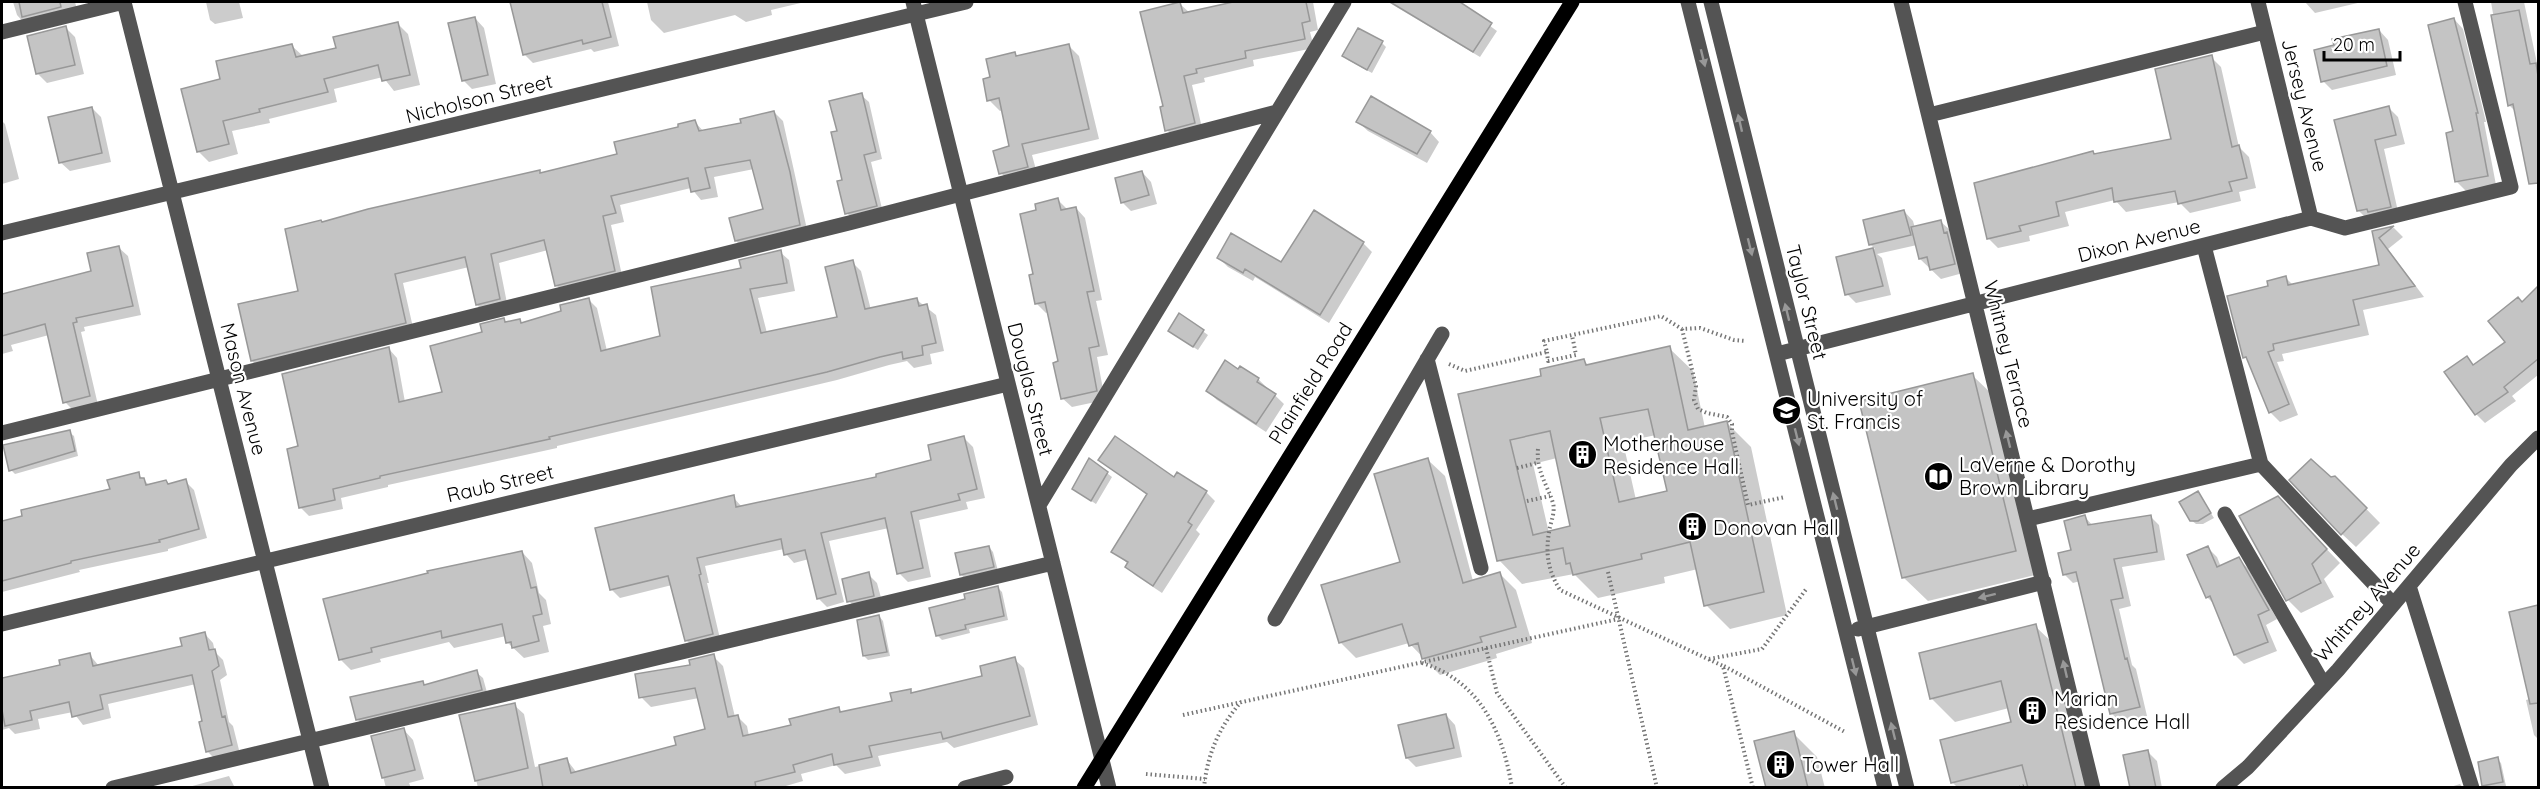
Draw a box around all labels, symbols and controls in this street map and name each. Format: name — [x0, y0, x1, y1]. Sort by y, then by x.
scale bar — [2324, 24, 2400, 62]
text: 20 m — [2333, 33, 2375, 56]
street label: Jersey Avenue — [2276, 36, 2334, 174]
one-way arrow — [1698, 49, 1708, 67]
street label: Nicholson Street — [403, 68, 555, 128]
one-way arrow — [1735, 113, 1745, 132]
street label: Dixon Avenue — [2075, 213, 2203, 267]
one-way arrow — [1746, 239, 1755, 257]
street label: Taylor Street — [1781, 242, 1833, 362]
street label: Whitney Terrace — [1979, 278, 2039, 430]
one-way arrow — [1782, 303, 1792, 321]
street label: Plainfield Road — [1263, 318, 1357, 448]
street label: Mason Avenue — [215, 320, 273, 458]
street label: Douglas Street — [1002, 320, 1060, 458]
place label: University of St. Francis — [1807, 386, 1923, 434]
school or university icon: University of St. Francis — [1770, 394, 1802, 426]
one-way arrow — [1793, 427, 1803, 446]
one-way arrow — [2002, 430, 2012, 448]
place label: Motherhouse Residence Hall — [1603, 431, 1739, 479]
building icon: Motherhouse Residence Hall — [1566, 439, 1598, 471]
place label: LaVerne & Dorothy Brown Library — [1959, 452, 2136, 500]
street label: Raub Street — [444, 459, 556, 507]
library icon: LaVerne & Dorothy Brown Library — [1922, 460, 1954, 492]
one-way arrow — [1830, 492, 1840, 510]
building icon: Donovan Hall — [1676, 511, 1708, 543]
place label: Donovan Hall — [1713, 515, 1839, 540]
street label: Whitney Avenue — [2308, 537, 2426, 667]
one-way arrow — [1978, 592, 1996, 602]
one-way arrow — [1850, 658, 1859, 676]
one-way arrow — [2059, 660, 2069, 678]
place label: Marian Residence Hall — [2054, 686, 2190, 734]
building icon: Marian Residence Hall — [2017, 694, 2049, 726]
one-way arrow — [1887, 722, 1897, 740]
building icon: Tower Hall — [1765, 748, 1797, 780]
place label: Tower Hall — [1802, 752, 1899, 777]

